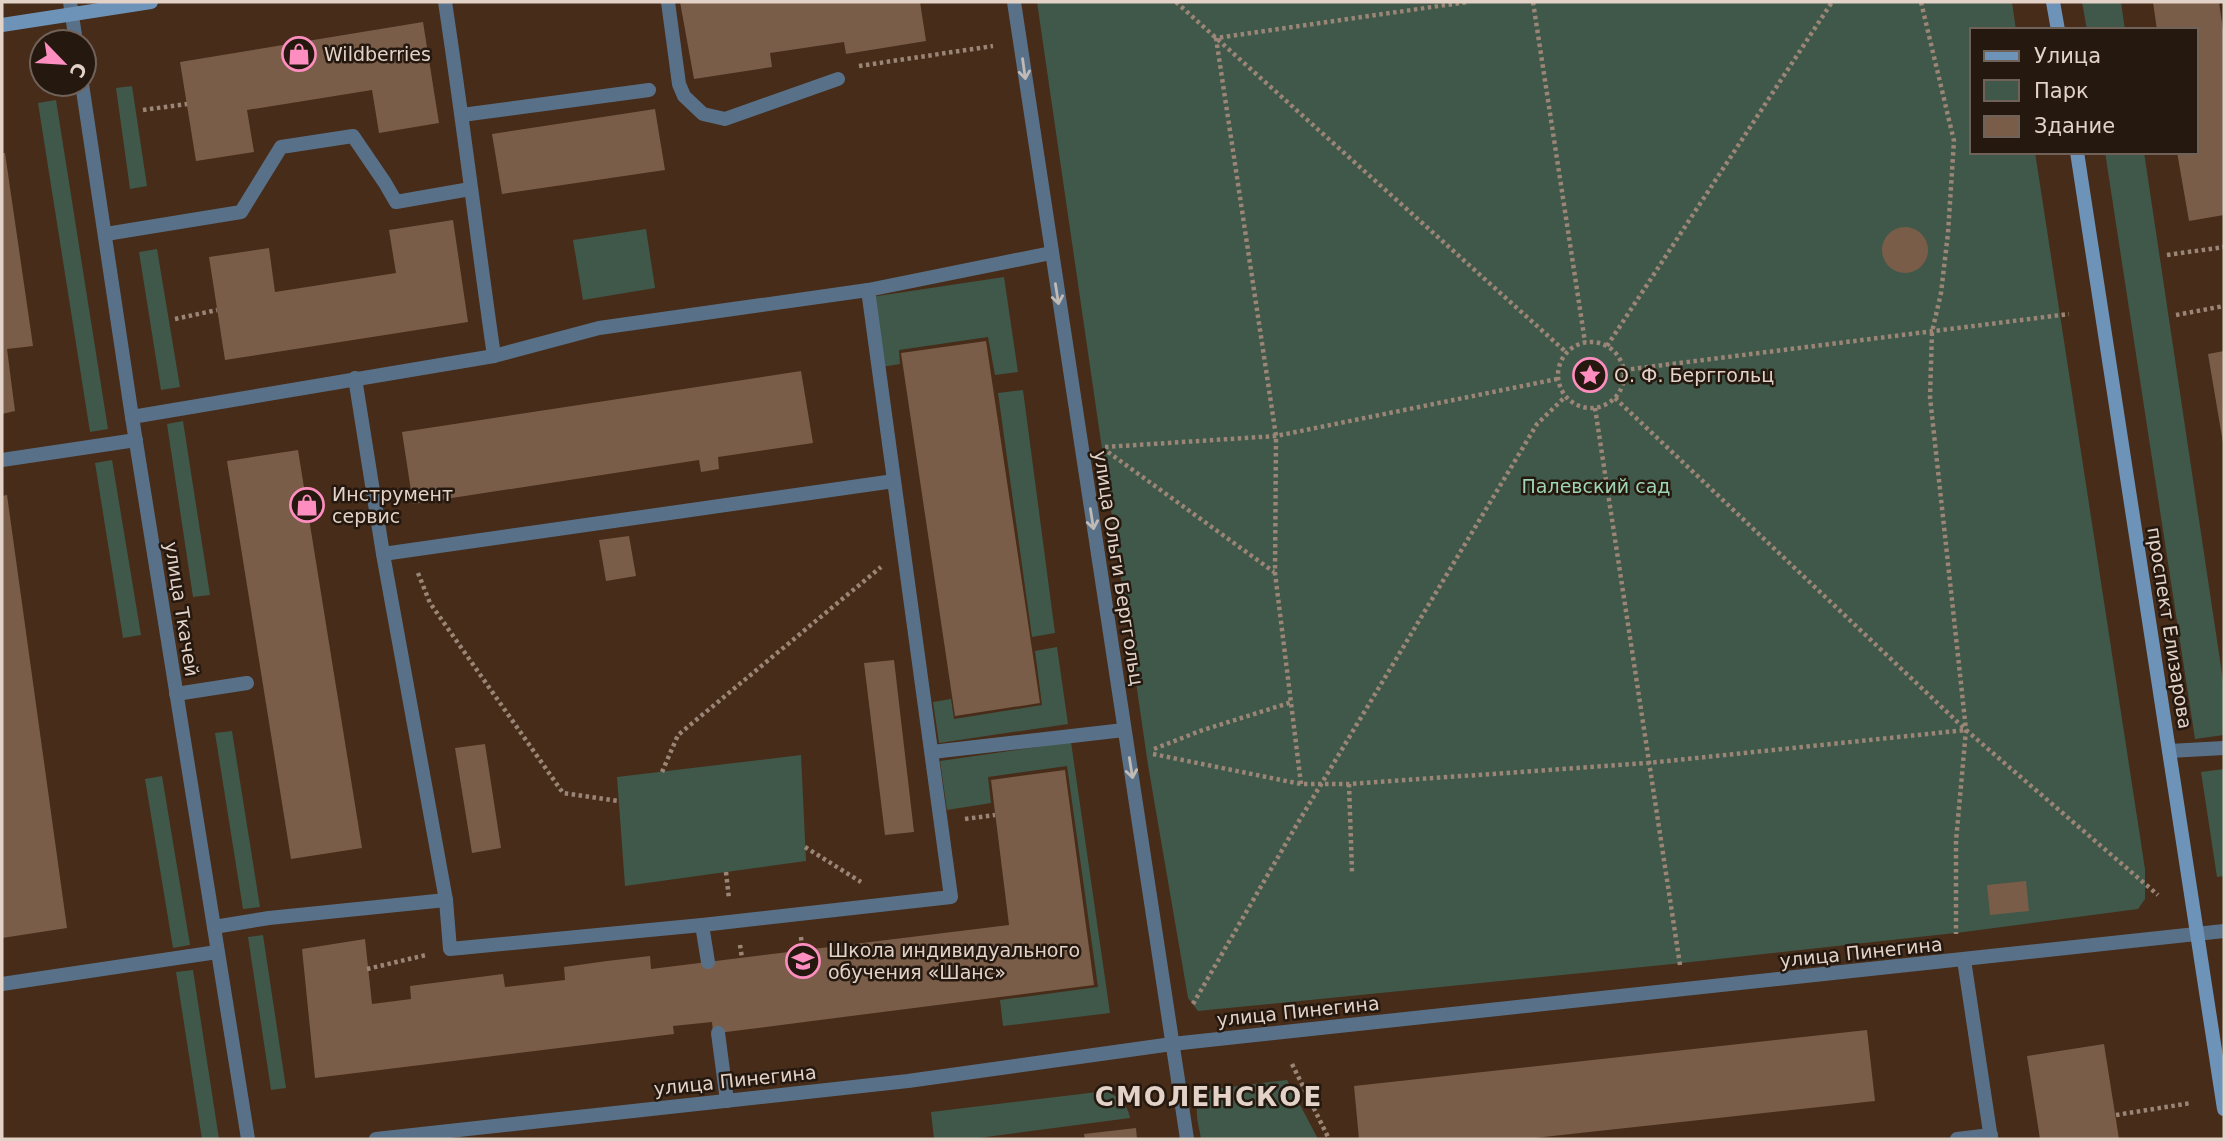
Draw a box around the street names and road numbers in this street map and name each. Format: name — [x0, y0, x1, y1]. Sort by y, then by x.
street label: улица Ольги Берггольц — [1090, 449, 1148, 687]
street label: проспект Елизарова — [2143, 526, 2197, 730]
street label: улица Ткачей — [160, 540, 204, 678]
street label: улица Пинегина — [1779, 933, 1943, 971]
street label: улица Пинегина — [1216, 992, 1380, 1030]
street label: улица Пинегина — [653, 1061, 817, 1099]

